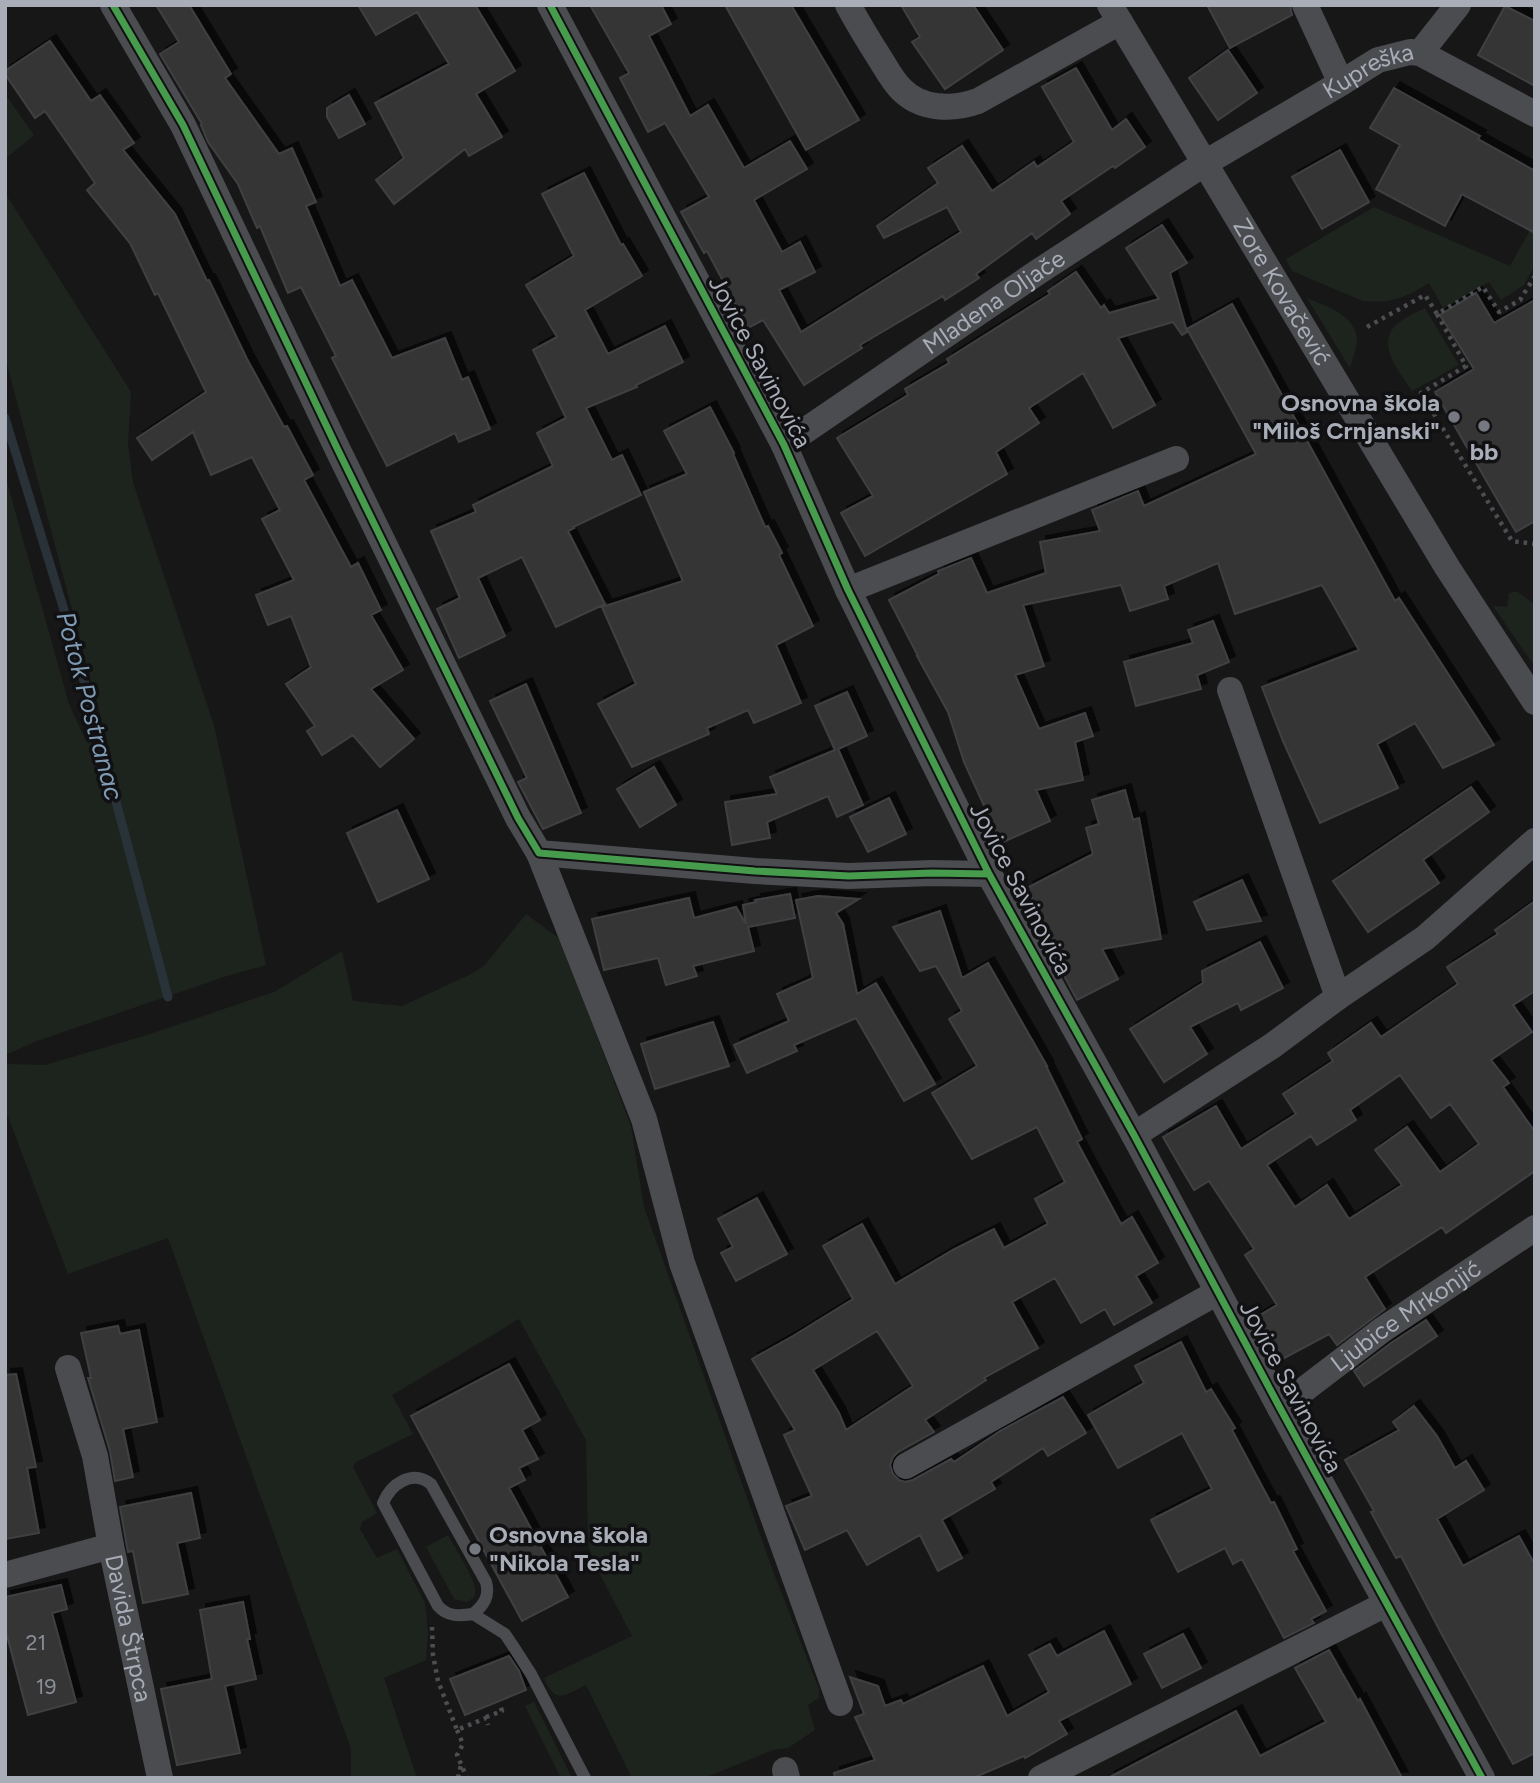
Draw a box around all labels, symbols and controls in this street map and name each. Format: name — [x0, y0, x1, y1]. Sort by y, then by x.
street label: Kupreška — [1317, 37, 1416, 105]
street label: Zore Kovačević — [1227, 213, 1338, 370]
street label: Mladena Oljače — [917, 243, 1070, 360]
street label: Jovice Savinovića — [703, 271, 818, 453]
place label: Osnovna škola "Miloš Crnjanski" — [1252, 388, 1440, 445]
marker: Osnovna škola "Miloš Crnjanski" — [1446, 409, 1462, 425]
marker: bb — [1476, 418, 1492, 434]
place label: bb — [1470, 437, 1498, 466]
water label: Potok Postranac — [49, 608, 131, 804]
street label: Jovice Savinovića — [964, 798, 1079, 980]
street label: Ljubice Mrkonjić — [1325, 1253, 1486, 1378]
street label: Jovice Savinovića — [1234, 1296, 1349, 1478]
place label: Osnovna škola "Nikola Tesla" — [489, 1520, 648, 1577]
marker: Osnovna škola "Nikola Tesla" — [467, 1541, 483, 1557]
street label: Davida Štrpca — [99, 1552, 159, 1705]
house number: 21 — [26, 1630, 46, 1655]
house number: 19 — [36, 1674, 56, 1699]

